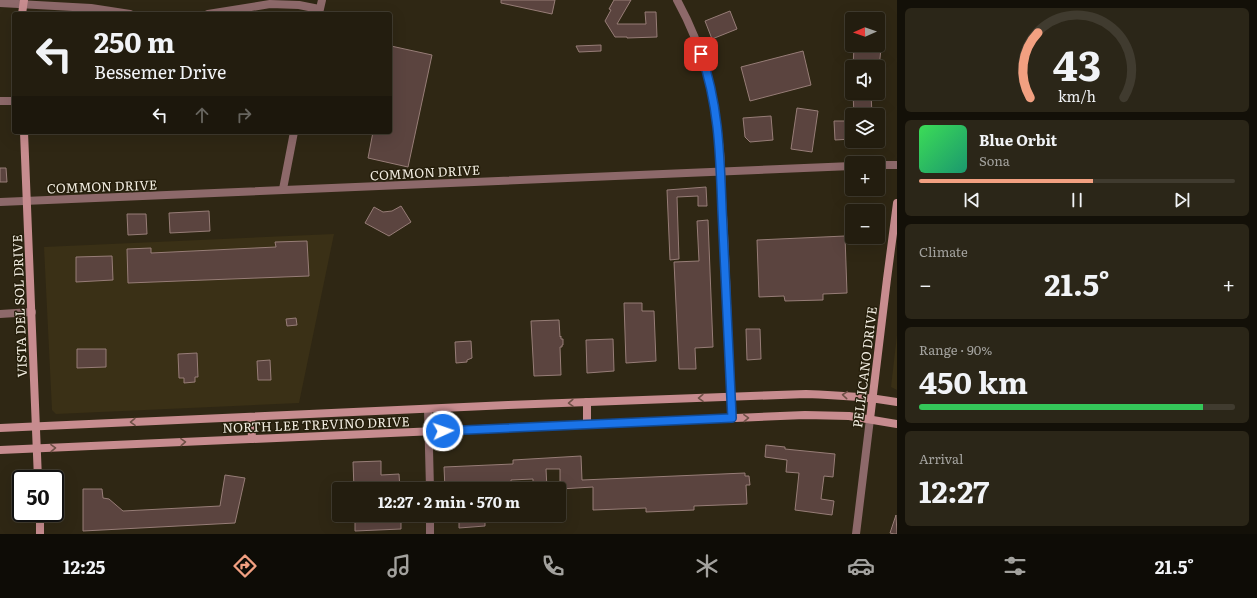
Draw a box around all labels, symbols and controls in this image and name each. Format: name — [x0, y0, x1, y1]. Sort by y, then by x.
north arrow — [845, 12, 885, 52]
map controls — [845, 12, 885, 244]
text: 250 m — [94, 20, 175, 62]
icon: left — [28, 28, 80, 80]
text: 43 — [1053, 32, 1101, 94]
pin — [684, 37, 718, 71]
icon: arrive — [690, 43, 712, 65]
text: Bessemer Drive — [94, 58, 226, 85]
button: sound — [845, 60, 885, 100]
text: km/h — [1058, 85, 1097, 106]
icon: left — [149, 104, 171, 126]
icon: ahead — [191, 104, 213, 126]
icon: right — [233, 104, 255, 126]
button: layers — [845, 108, 885, 148]
text: Blue Orbit — [979, 128, 1057, 151]
text: Sona — [979, 151, 1010, 170]
button: + — [845, 156, 885, 196]
street label: COMMON DRIVE — [369, 160, 481, 184]
street label: COMMON DRIVE — [47, 175, 157, 197]
icon: previous — [961, 189, 983, 211]
icon: pause — [1066, 189, 1088, 211]
icon: next — [1171, 189, 1193, 211]
button: − — [845, 204, 885, 244]
street label: VISTA DEL SOL DRIVE — [7, 234, 31, 378]
text: Climate — [919, 242, 968, 261]
text: 21.5° — [1044, 261, 1110, 305]
text: − — [919, 267, 932, 300]
text: + — [1222, 267, 1235, 300]
street label: PELLICANO DRIVE — [847, 305, 881, 429]
text: Range · 90% — [919, 340, 992, 359]
text: 450 km — [919, 359, 1028, 403]
one-way arrow — [841, 391, 848, 400]
one-way arrow — [698, 393, 704, 402]
one-way arrow — [568, 399, 574, 407]
position arrow — [422, 410, 464, 452]
street label: NORTH LEE TREVINO DRIVE — [222, 411, 410, 437]
one-way arrow — [743, 413, 749, 422]
one-way arrow — [130, 418, 136, 426]
one-way arrow — [180, 438, 186, 447]
one-way arrow — [50, 444, 56, 452]
text: Arrival — [919, 449, 963, 468]
text: 12:27 — [919, 468, 989, 512]
speed limit sign: 50 — [12, 470, 64, 522]
text: 12:27 · 2 min · 570 m — [378, 490, 520, 513]
icon: directions — [231, 552, 259, 580]
icon: music — [385, 552, 413, 580]
icon: phone — [539, 552, 567, 580]
icon: climate — [693, 552, 721, 580]
icon: car — [847, 552, 875, 580]
icon: filters — [1001, 552, 1029, 580]
text: 12:25 — [63, 553, 105, 580]
text: 21.5° — [1155, 553, 1194, 580]

